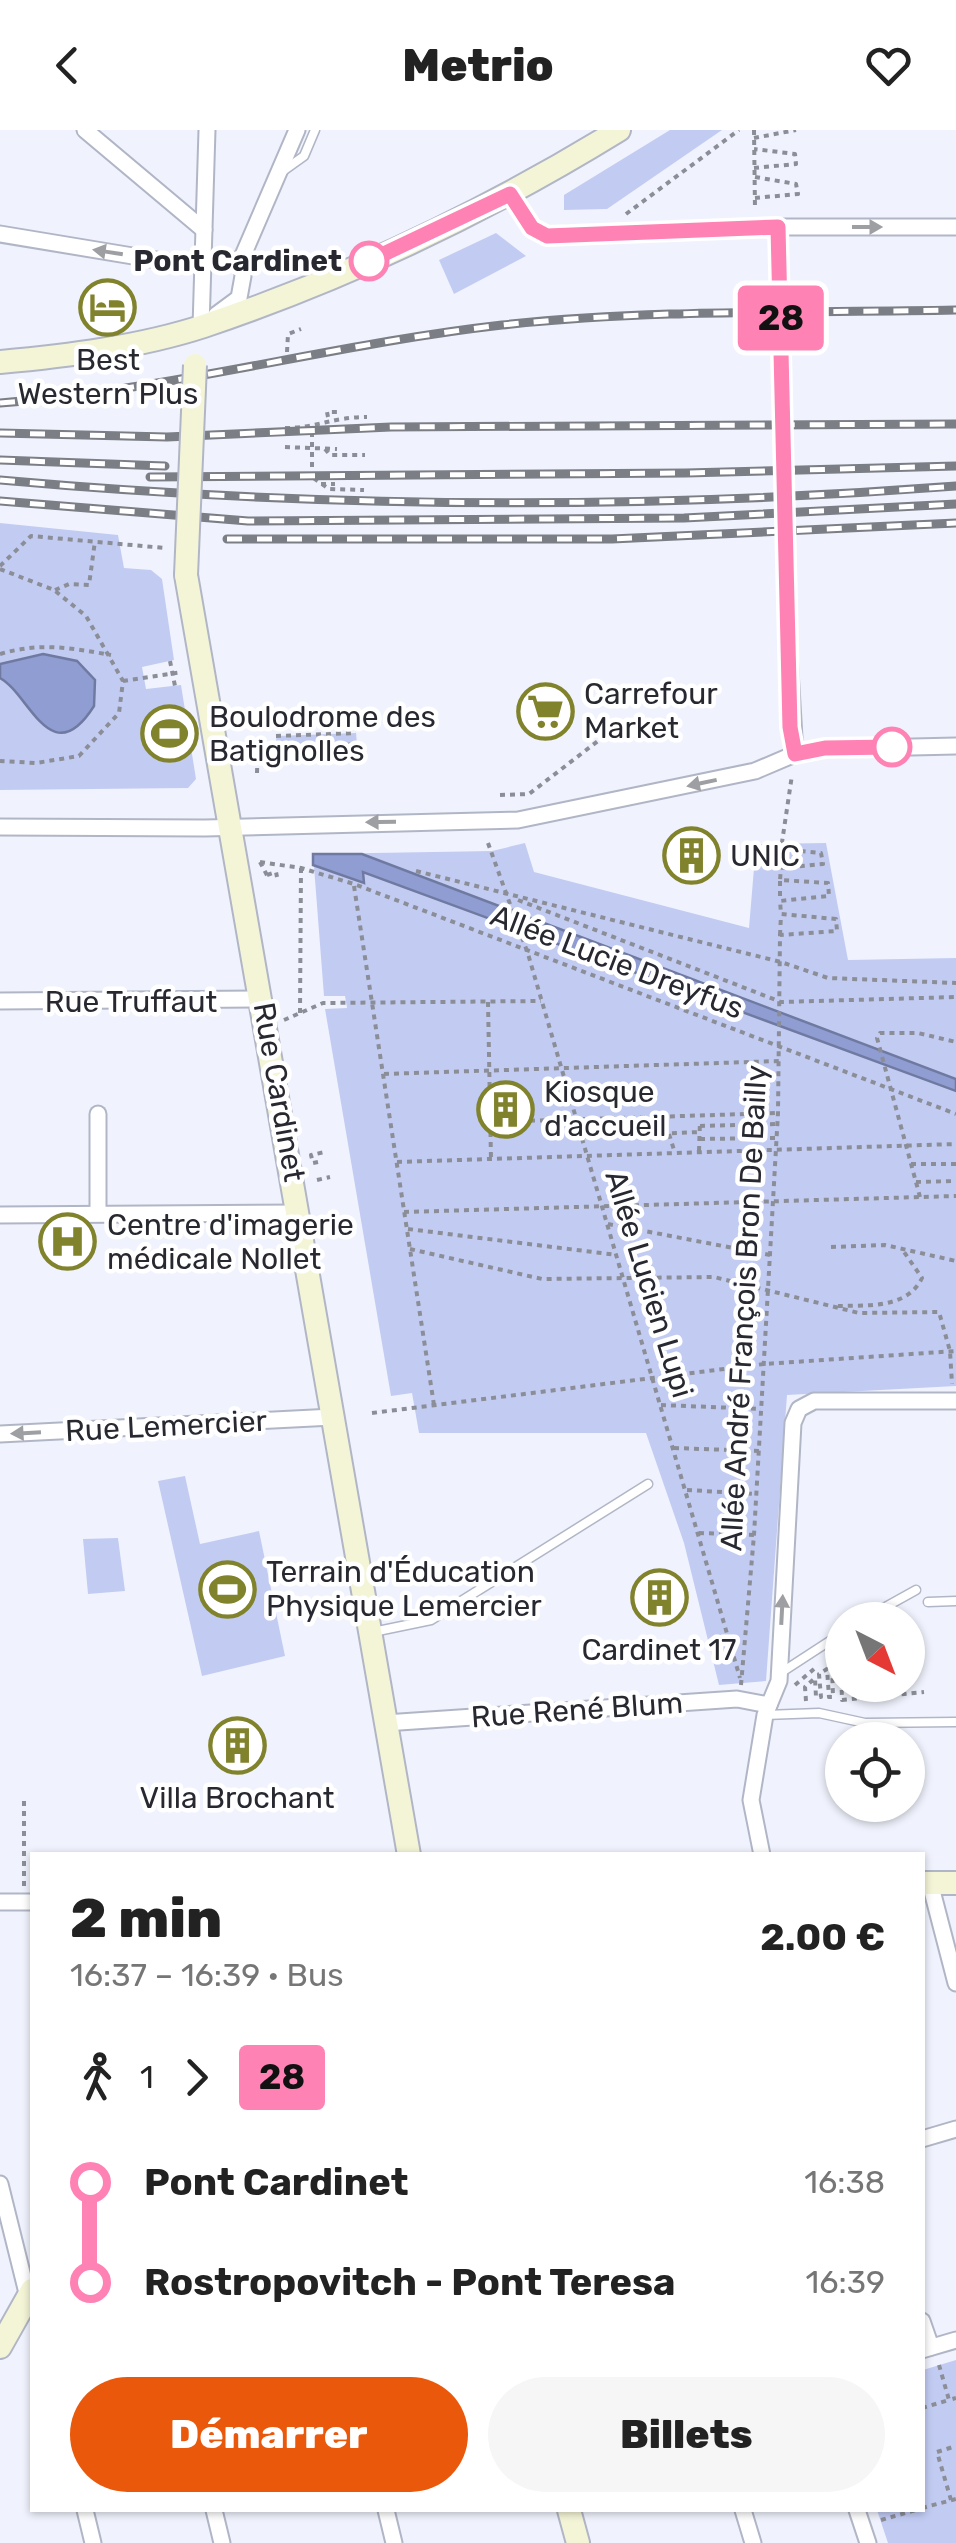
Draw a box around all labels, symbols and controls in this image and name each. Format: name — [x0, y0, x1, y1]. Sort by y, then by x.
icon: back — [40, 38, 95, 93]
icon: heart — [861, 38, 916, 93]
text: Metrio — [402, 39, 554, 92]
one-way arrow — [851, 219, 883, 235]
marker: Pont Cardinet — [350, 242, 388, 280]
one-way arrow — [92, 243, 124, 259]
place label: Pont Cardinet — [133, 243, 342, 279]
hotel icon: Best Western Plus — [78, 278, 138, 338]
line badge: 28 — [736, 286, 826, 350]
text: 28 — [758, 297, 804, 339]
place label: Best Western Plus — [18, 342, 198, 412]
place label: Carrefour Market — [584, 676, 718, 746]
supermarket icon: Carrefour Market — [515, 681, 575, 741]
place label: Boulodrome des Batignolles — [209, 699, 436, 769]
sports icon: Boulodrome des Batignolles — [140, 704, 200, 764]
unlabelled marker — [873, 728, 911, 766]
one-way arrow — [686, 776, 717, 791]
one-way arrow — [364, 815, 396, 831]
building icon: UNIC — [661, 826, 721, 886]
place label: UNIC — [730, 838, 800, 874]
street label: Allée Lucie Dreyfus — [486, 897, 748, 1027]
street label: Rue Truffaut — [45, 984, 217, 1020]
street label: Rue Cardinet — [246, 1000, 313, 1185]
street label: Allée André François Bron De Bailly — [713, 1064, 775, 1552]
place label: Kiosque d'accueil — [544, 1074, 667, 1144]
building icon: Kiosque d'accueil — [475, 1079, 535, 1139]
street label: Allée Lucien Lupi — [597, 1166, 701, 1402]
place label: Centre d'imagerie médicale Nollet — [107, 1207, 354, 1277]
hospital icon: Centre d'imagerie médicale Nollet — [38, 1212, 98, 1272]
street label: Rue Lemercier — [64, 1403, 268, 1449]
one-way arrow — [9, 1425, 41, 1441]
place label: Terrain d'Éducation Physique Lemercier — [266, 1554, 542, 1624]
sports icon: Terrain d'Éducation Physique Lemercier — [197, 1559, 257, 1619]
building icon: Cardinet 17 — [629, 1568, 689, 1628]
one-way arrow — [774, 1593, 790, 1625]
north arrow — [825, 1602, 925, 1702]
map controls — [825, 1602, 925, 1822]
place label: Cardinet 17 — [582, 1632, 736, 1668]
street label: Rue René Blum — [470, 1685, 684, 1735]
building icon: Villa Brochant — [207, 1716, 267, 1776]
button: locate — [825, 1722, 925, 1822]
place label: Villa Brochant — [140, 1780, 335, 1816]
text: 2 min — [70, 1886, 222, 1951]
text: 2.00 € — [760, 1914, 885, 1960]
text: 16:37 – 16:39 · Bus — [70, 1956, 343, 1994]
icon: walk — [70, 2050, 125, 2105]
icon: forward — [169, 2050, 224, 2105]
text: 28 — [259, 2056, 305, 2098]
text: 1 — [140, 2058, 154, 2096]
text: Pont Cardinet — [144, 2159, 408, 2205]
text: 16:38 — [804, 2163, 885, 2201]
text: Rostropovitch - Pont Teresa — [144, 2259, 675, 2305]
text: 16:39 — [806, 2263, 885, 2301]
button: Démarrer — [70, 2377, 468, 2492]
button: Billets — [488, 2377, 885, 2492]

